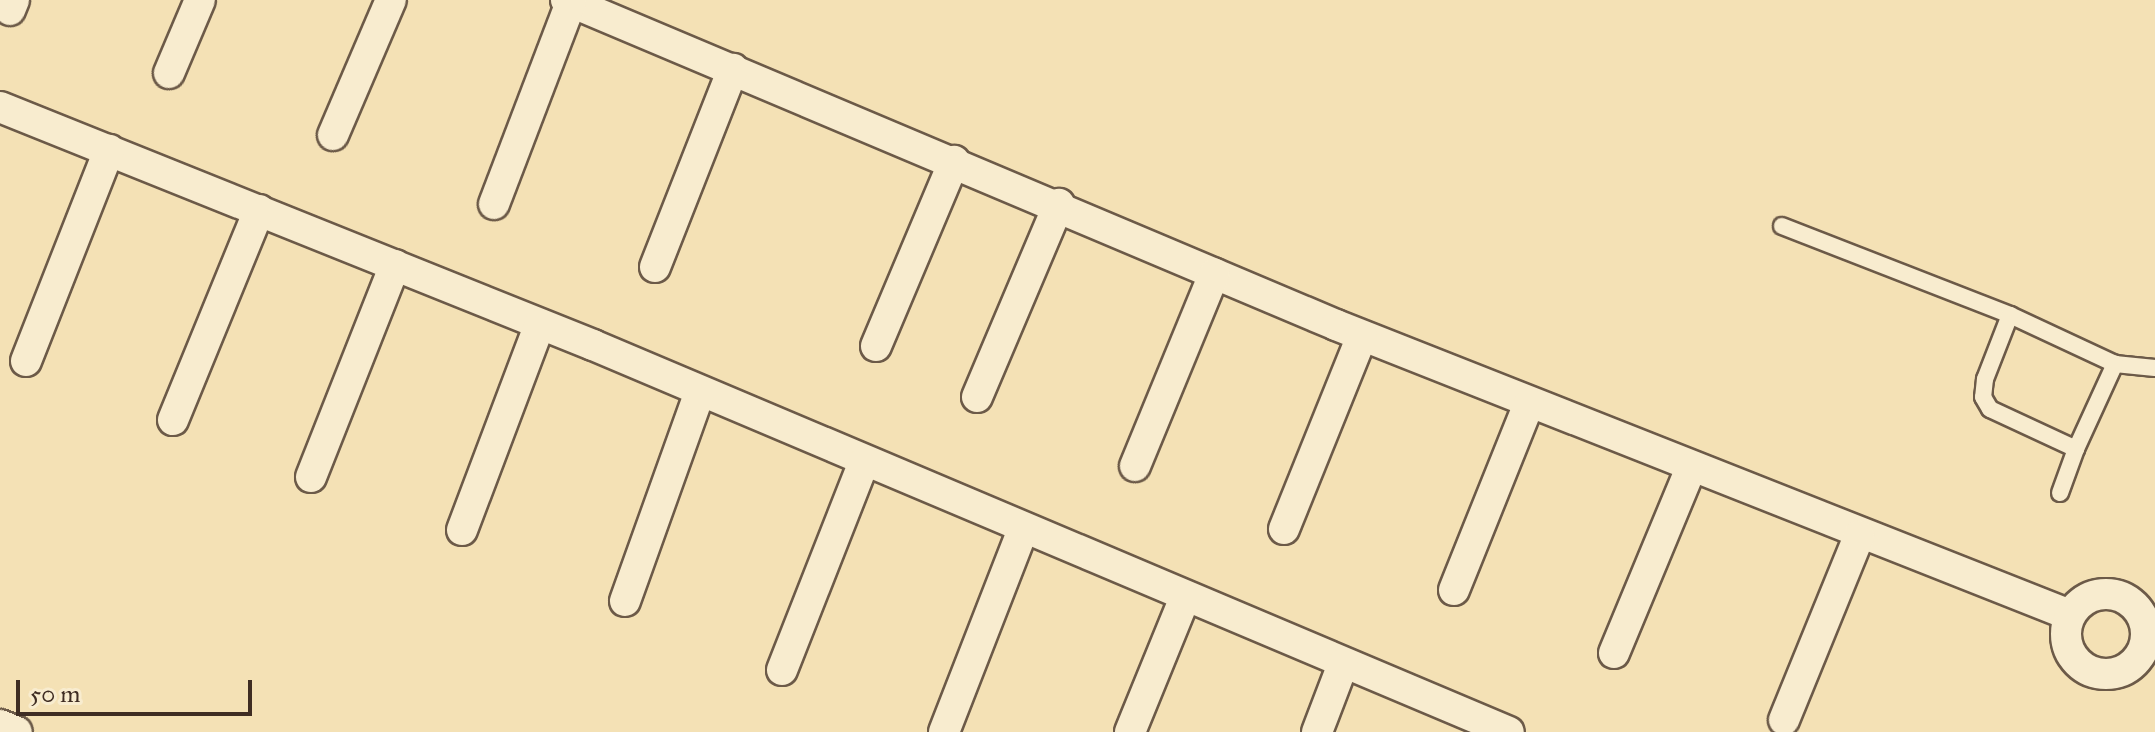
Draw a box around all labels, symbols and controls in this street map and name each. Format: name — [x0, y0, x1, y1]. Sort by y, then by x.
scale bar — [20, 664, 256, 714]
text: 50 m — [30, 679, 80, 709]

